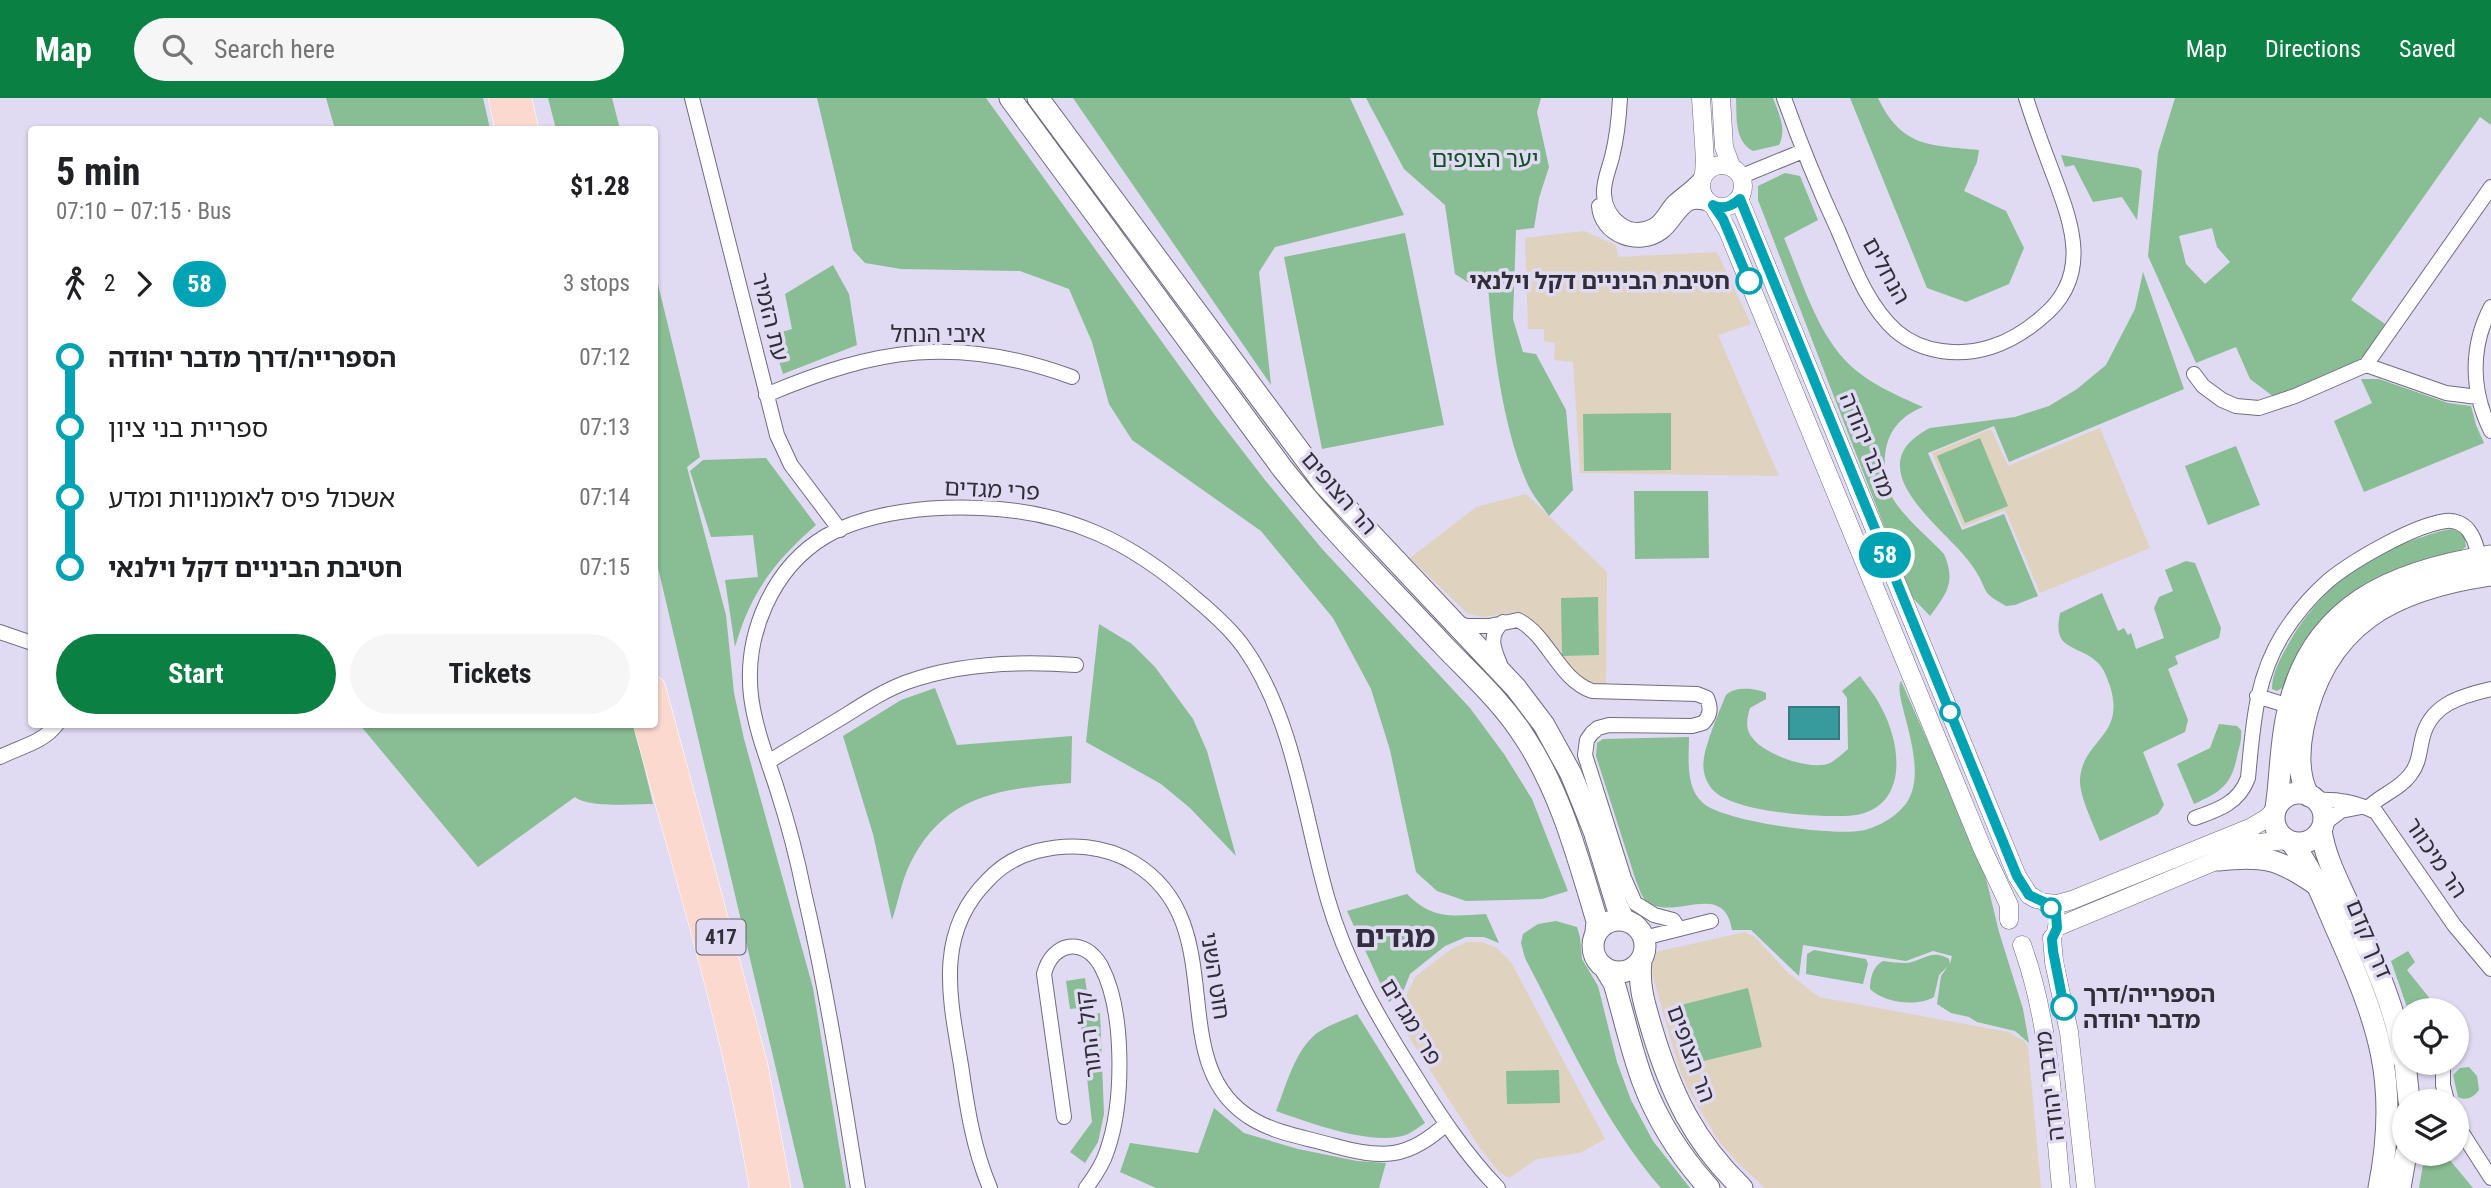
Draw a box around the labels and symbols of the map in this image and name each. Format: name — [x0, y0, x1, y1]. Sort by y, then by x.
park label: יער הצופים — [1431, 146, 1539, 173]
street label: הנחלים — [1857, 233, 1915, 309]
place label: חטיבת הביניים דקל וילנאי — [1469, 268, 1730, 295]
marker: חטיבת הביניים דקל וילנאי — [1736, 268, 1762, 294]
street label: עת הזמיר — [746, 270, 794, 364]
street label: איבי הנחל — [891, 321, 985, 348]
street label: מדבר יהודה — [1834, 389, 1900, 501]
street label: הר הצופים — [1296, 446, 1382, 540]
street label: פרי מגדים — [943, 474, 1041, 506]
line badge: 58 — [1854, 532, 1916, 578]
unlabelled marker — [1940, 702, 1960, 722]
street label: הר מיכוור — [2399, 813, 2473, 903]
street label: דרך קדם — [2340, 895, 2398, 983]
unlabelled marker — [2041, 898, 2061, 918]
district label: מגדים — [1355, 919, 1435, 954]
road number: 417 — [696, 920, 746, 954]
street label: חוט השני — [1195, 930, 1235, 1022]
street label: פרי מגדים — [1375, 974, 1447, 1070]
place label: הספרייה/דרך מדבר יהודה — [2083, 981, 2215, 1034]
street label: קול התור — [1070, 989, 1108, 1079]
marker: הספרייה/דרך מדבר יהודה — [2051, 994, 2077, 1020]
street label: הר הצופים — [1661, 1002, 1721, 1106]
street label: מדבר יהודה — [2030, 1029, 2070, 1143]

